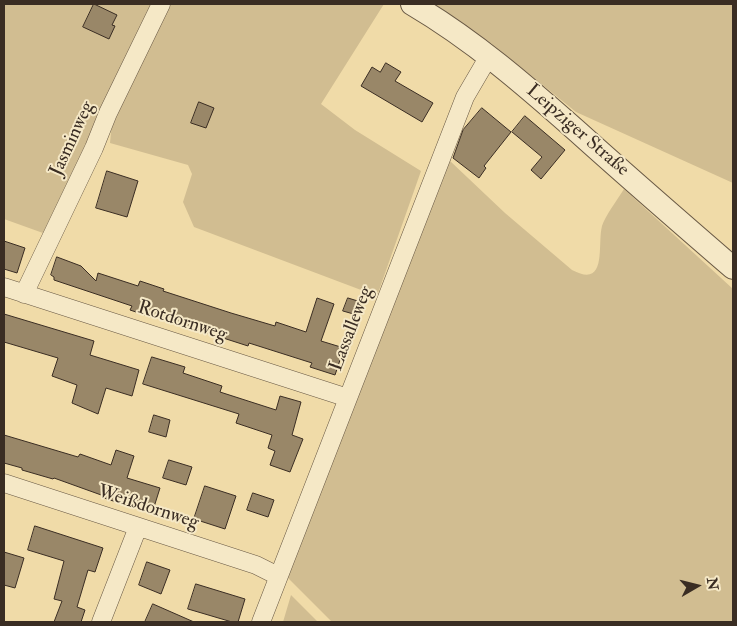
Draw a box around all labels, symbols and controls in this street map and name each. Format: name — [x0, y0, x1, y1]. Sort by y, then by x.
street label: Leipziger Straße — [521, 80, 633, 182]
street label: Jasminweg — [46, 98, 100, 180]
street label: Lassalleweg — [325, 283, 379, 375]
street label: Rotdornweg — [134, 297, 230, 347]
street label: Weißdornweg — [95, 481, 201, 535]
north arrow — [672, 561, 722, 611]
text: N — [703, 576, 722, 591]

